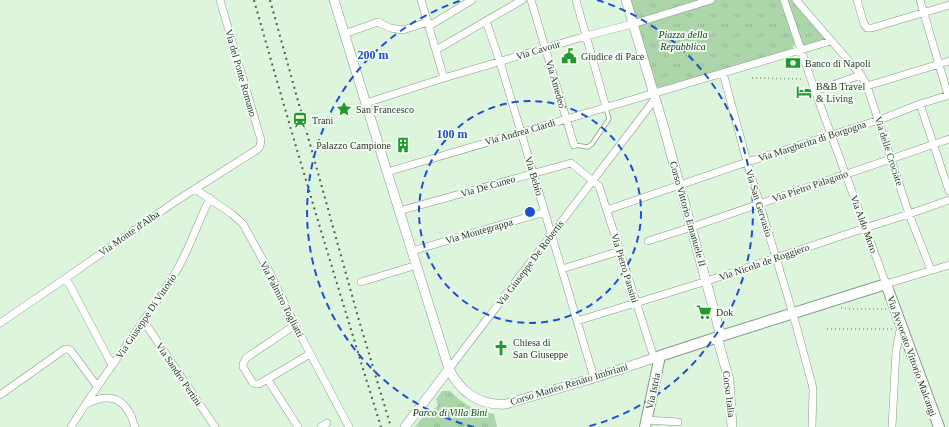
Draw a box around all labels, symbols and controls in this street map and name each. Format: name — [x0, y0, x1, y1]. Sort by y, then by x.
street label: Via del Ponte Romano — [223, 28, 259, 118]
park label: Piazza della Repubblica — [657, 29, 708, 52]
street label: Via Cavour — [515, 38, 562, 62]
public building icon: Giudice di Pace — [560, 47, 578, 65]
text: 200 m — [358, 48, 389, 62]
place label: Giudice di Pace — [581, 51, 645, 62]
bank icon: Banco di Napoli — [784, 54, 802, 72]
place label: Banco di Napoli — [805, 58, 871, 69]
street label: Via Amedeo — [544, 59, 568, 109]
place label: B&B Travel & Living — [816, 81, 865, 104]
hotel icon: B&B Travel & Living — [795, 83, 813, 101]
place icon: San Francesco — [335, 100, 353, 118]
place label: San Francesco — [356, 104, 414, 115]
station icon: Trani — [291, 111, 309, 129]
place label: Trani — [312, 115, 334, 126]
street label: Via delle Crociate — [873, 115, 906, 188]
street label: Via Andrea Ciardi — [484, 117, 557, 147]
street label: Via Margherita di Borgogna — [757, 118, 868, 164]
text: 100 m — [437, 127, 468, 141]
building icon: Palazzo Campione — [394, 136, 412, 154]
place label: Palazzo Campione — [316, 140, 392, 151]
street label: Via Bebio — [523, 155, 545, 197]
street label: Corso Vittorio Emanuele II — [668, 160, 708, 268]
street label: Via San Gervasio — [744, 168, 774, 238]
street label: Via Pietro Palagano — [771, 168, 849, 204]
street label: Via De Cuneo — [459, 173, 517, 199]
street label: Via Aldo Moro — [848, 194, 880, 254]
centre of rings — [523, 205, 537, 219]
street label: Via Monte d'Alba — [97, 208, 162, 258]
street label: Via Montegrappa — [444, 216, 515, 246]
street label: Via Giuseppe De Robertis — [494, 218, 566, 308]
street label: Via Pietro Pansini — [609, 232, 641, 304]
street label: Via Nicola de Roggiero — [717, 241, 811, 283]
street label: Via Palmiro Togliatti — [258, 259, 306, 339]
street label: Via Giuseppe Di Vittorio — [113, 271, 179, 361]
street label: Via Avvocato Vittorio Malcangi — [885, 294, 939, 418]
supermarket icon: Dok — [695, 303, 713, 321]
place label: Dok — [716, 307, 733, 318]
place label: Chiesa di San Giuseppe — [513, 337, 569, 360]
church icon: Chiesa di San Giuseppe — [492, 339, 510, 357]
street label: Via Sandro Pertini — [154, 340, 204, 408]
street label: Corso Matteo Renato Imbriani — [509, 361, 629, 407]
street label: Corso Italia — [721, 370, 737, 419]
street label: Via Istria — [644, 371, 662, 410]
park label: Parco di Villa Bini — [412, 407, 488, 418]

